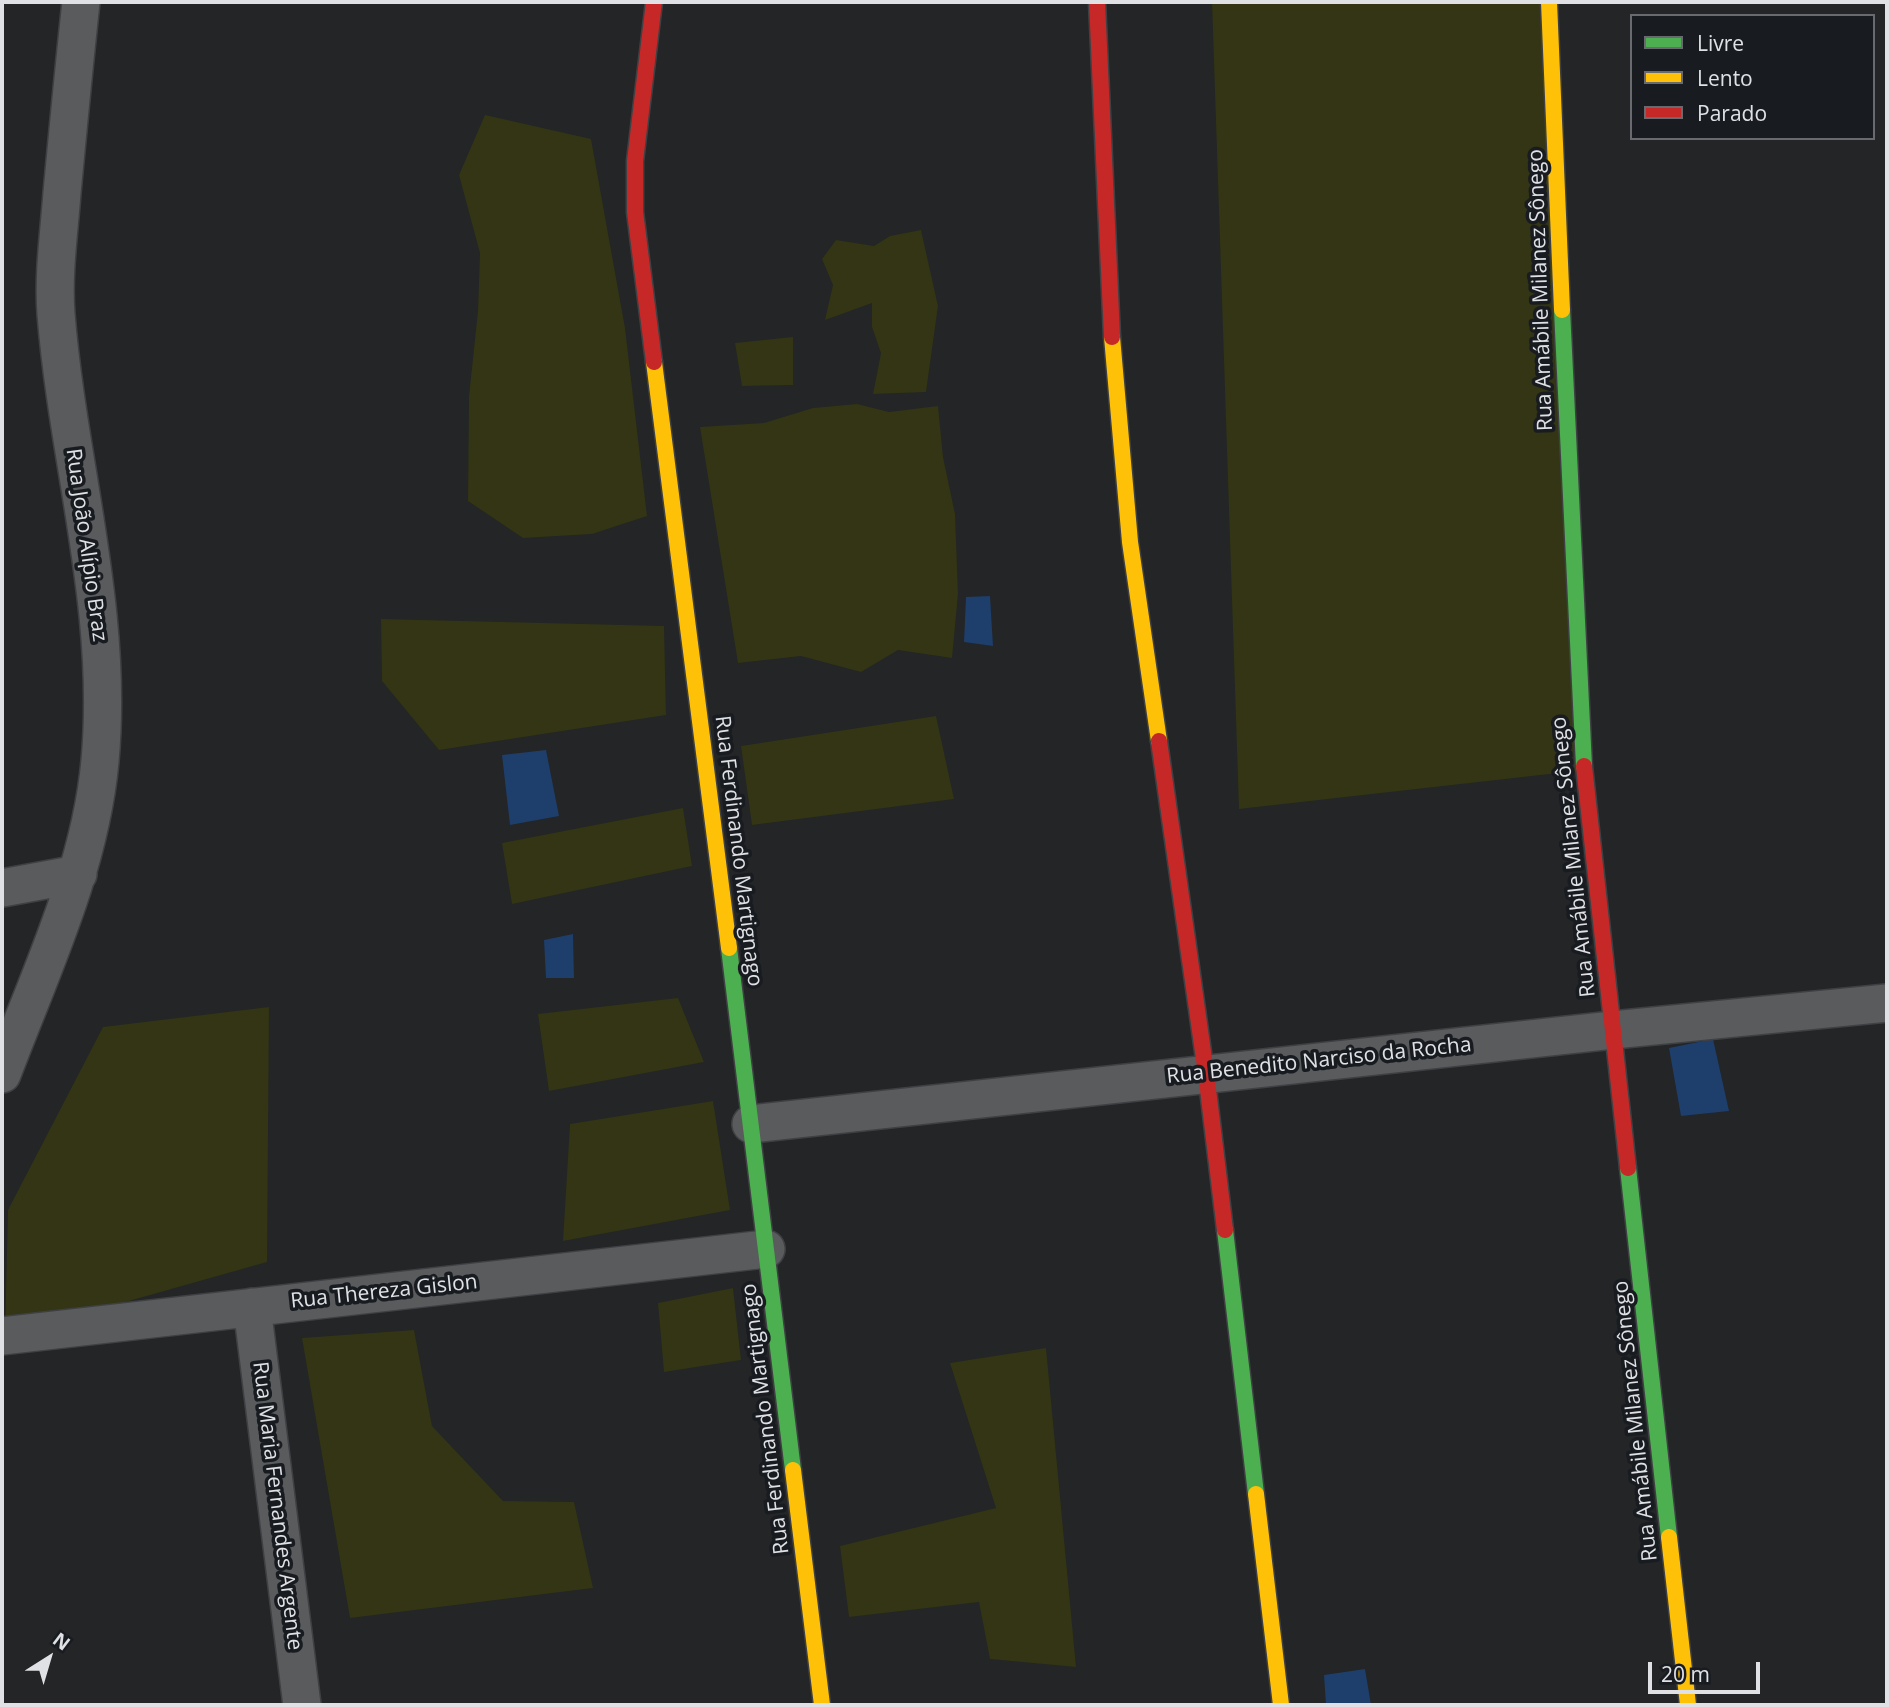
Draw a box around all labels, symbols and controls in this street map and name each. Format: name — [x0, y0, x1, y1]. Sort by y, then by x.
legend — [1630, 14, 1875, 140]
text: Livre — [1697, 29, 1744, 57]
text: Lento — [1697, 64, 1753, 92]
text: Parado — [1697, 99, 1767, 127]
street label: Rua Amábile Milanez Sônego — [1523, 149, 1559, 431]
street label: Rua João Alípio Braz — [60, 447, 112, 643]
street label: Rua Ferdinando Martignago — [709, 714, 767, 988]
street label: Rua Amábile Milanez Sônego — [1547, 715, 1601, 999]
street label: Rua Benedito Narciso da Rocha — [1165, 1032, 1473, 1090]
street label: Rua Thereza Gislon — [289, 1270, 479, 1314]
street label: Rua Amábile Milanez Sônego — [1609, 1279, 1663, 1563]
street label: Rua Ferdinando Martignago — [737, 1282, 795, 1556]
street label: Rua Maria Fernandes Argente — [247, 1360, 307, 1652]
north arrow — [14, 1623, 84, 1693]
text: N — [48, 1626, 76, 1656]
scale bar — [1651, 1648, 1763, 1692]
text: 20 m — [1661, 1660, 1710, 1688]

